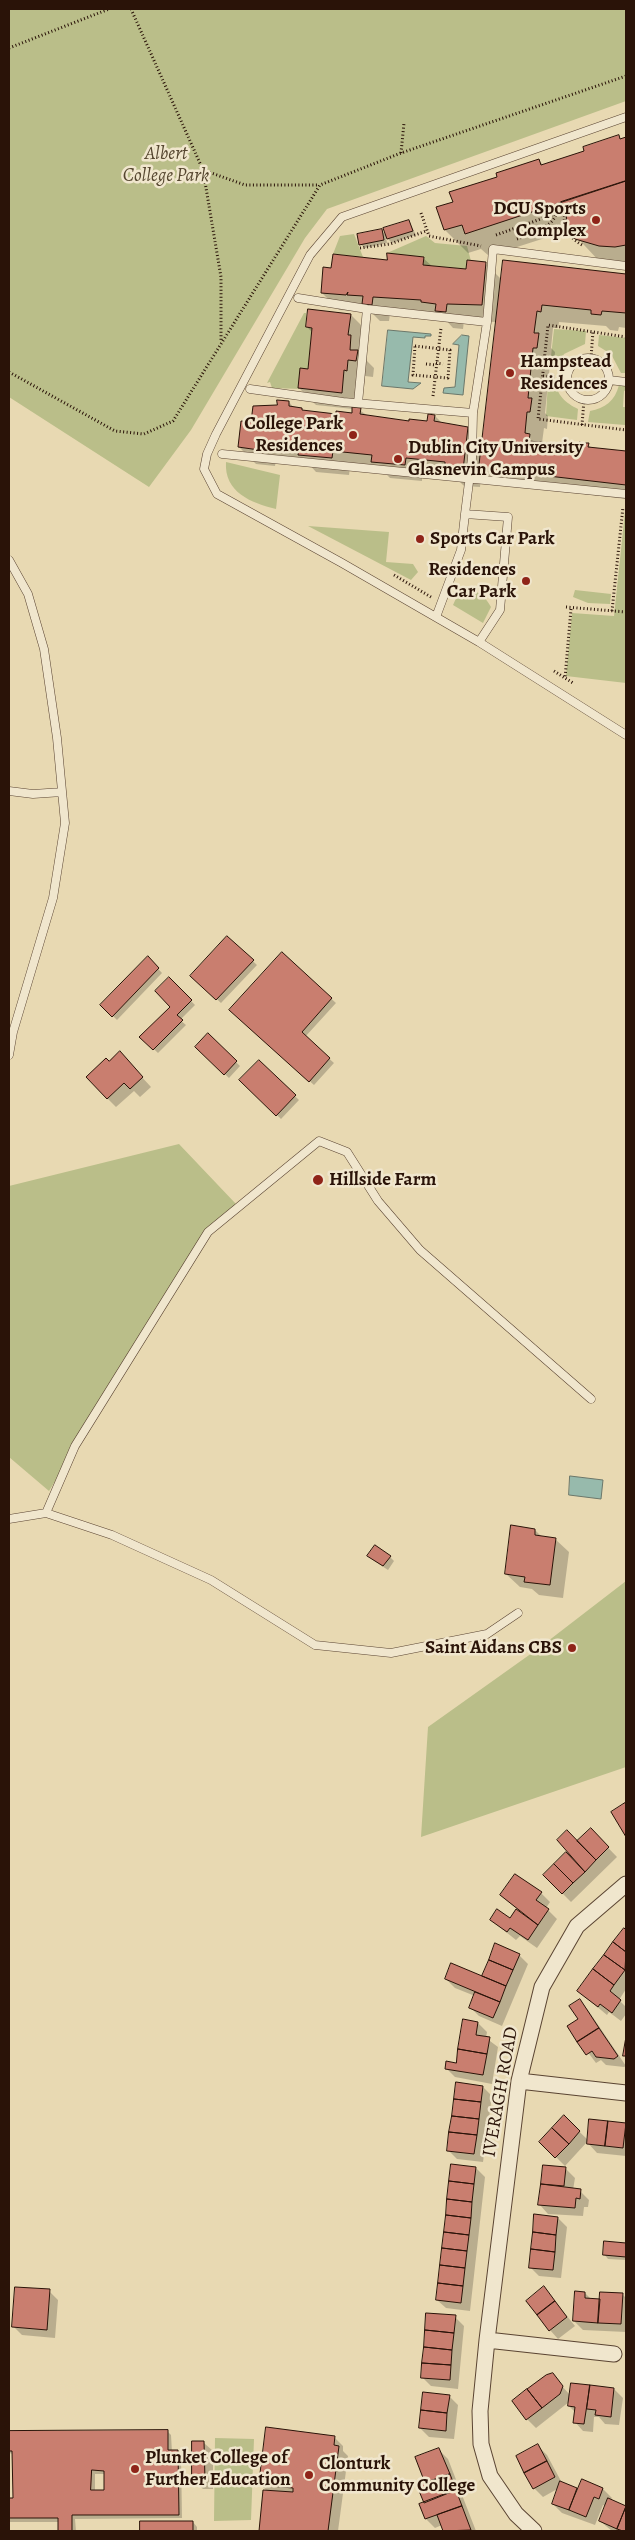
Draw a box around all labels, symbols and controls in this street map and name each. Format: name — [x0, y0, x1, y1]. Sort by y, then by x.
park label: Albert College Park — [123, 143, 209, 187]
place label: DCU Sports Complex — [493, 198, 586, 242]
marker: DCU Sports Complex — [590, 214, 602, 226]
place label: Hampstead Residences — [520, 351, 611, 395]
marker: Hampstead Residences — [504, 367, 516, 379]
place label: College Park Residences — [244, 413, 343, 457]
marker: College Park Residences — [347, 429, 359, 441]
place label: Dublin City University Glasnevin Campus — [408, 437, 583, 481]
marker: Dublin City University Glasnevin Campus — [392, 453, 404, 465]
place label: Sports Car Park — [430, 528, 555, 550]
marker: Sports Car Park — [414, 533, 426, 545]
place label: Residences Car Park — [428, 559, 516, 603]
marker: Residences Car Park — [520, 575, 532, 587]
place label: Hillside Farm — [329, 1169, 436, 1191]
marker: Hillside Farm — [311, 1173, 325, 1187]
place label: Saint Aidans CBS — [425, 1637, 562, 1659]
marker: Saint Aidans CBS — [566, 1642, 578, 1654]
street label: IVERAGH ROAD — [478, 2025, 524, 2159]
place label: Plunket College of Further Education — [145, 2447, 291, 2491]
place label: Clonturk Community College — [319, 2453, 475, 2497]
marker: Plunket College of Further Education — [129, 2463, 141, 2475]
marker: Clonturk Community College — [303, 2469, 315, 2481]

